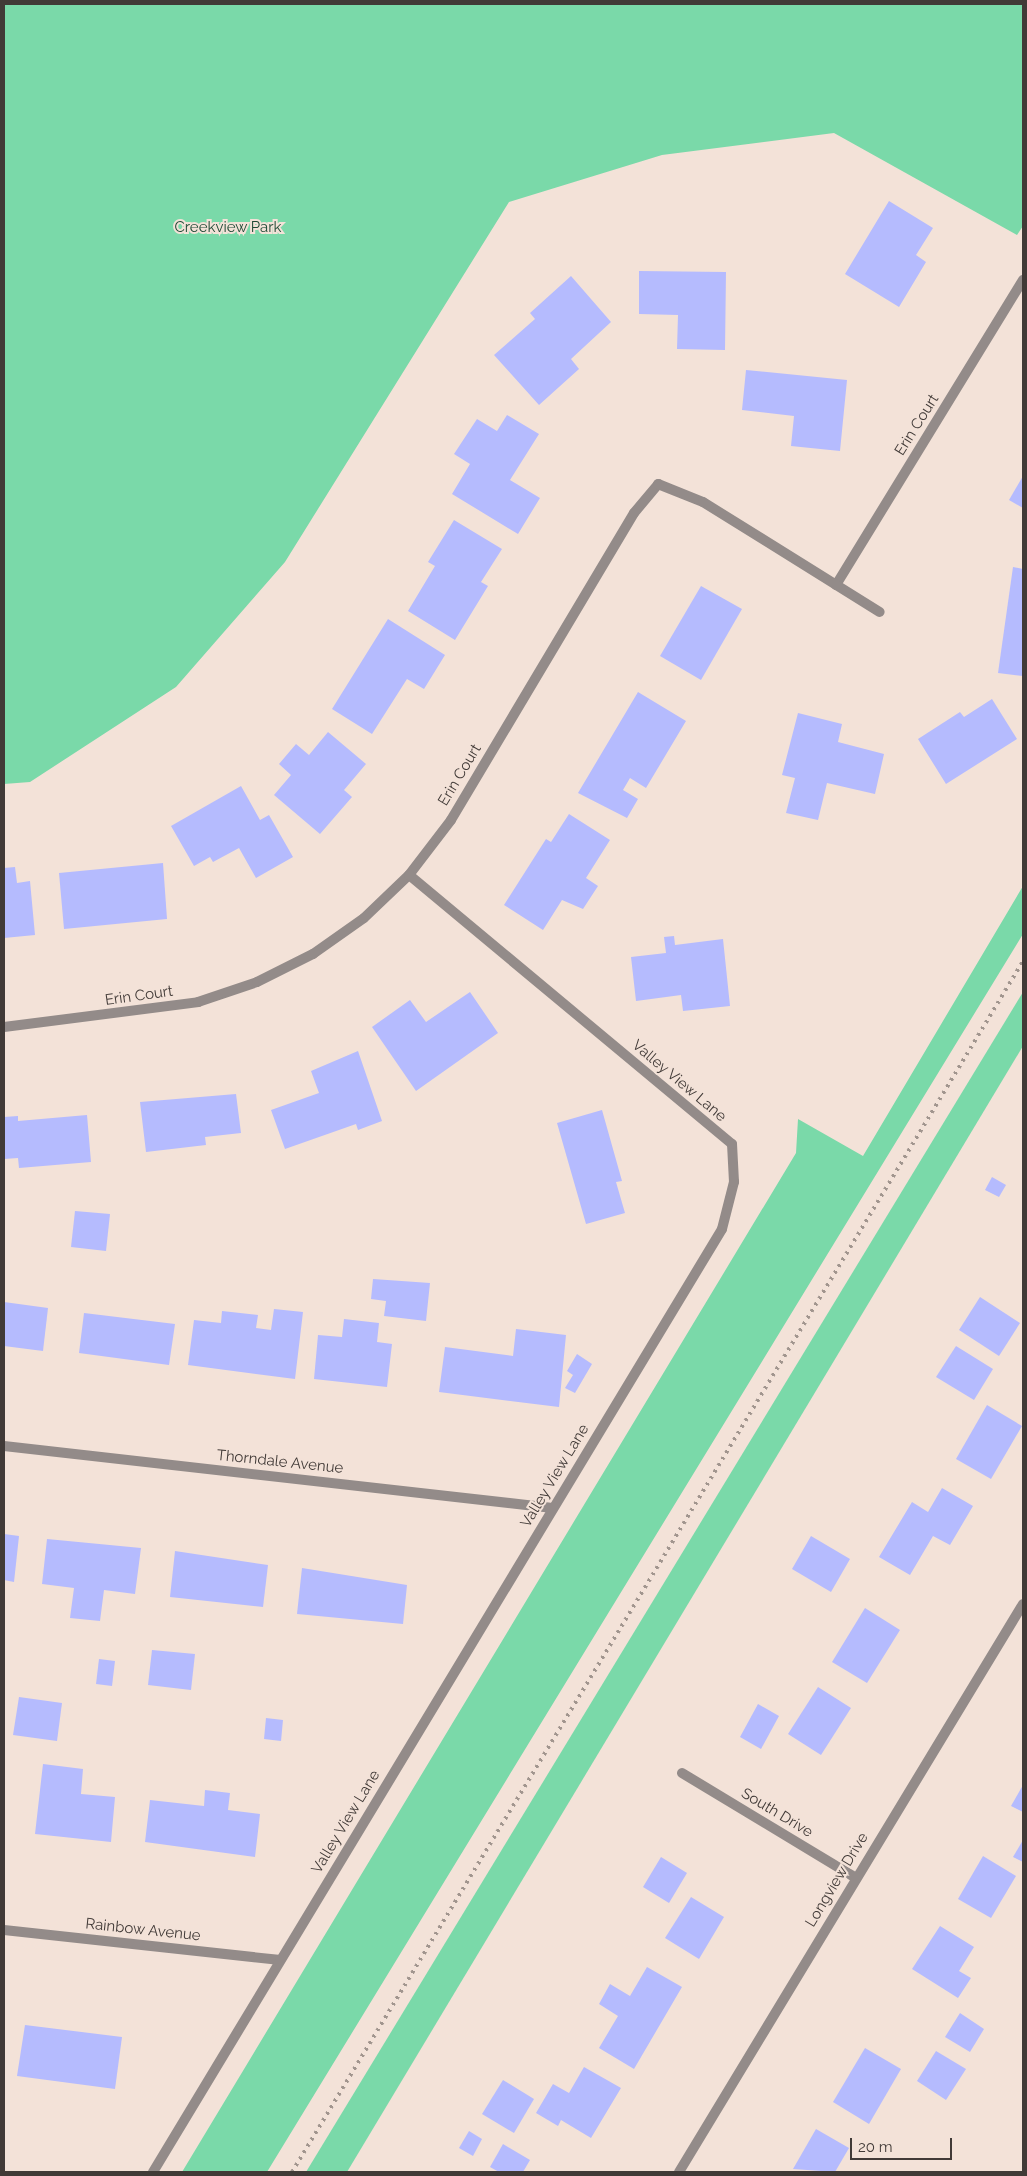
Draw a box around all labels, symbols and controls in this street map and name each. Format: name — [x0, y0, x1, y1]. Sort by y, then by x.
park label: Creekview Park — [174, 219, 282, 237]
street label: Erin Court — [891, 391, 943, 459]
street label: Erin Court — [435, 741, 485, 809]
street label: Erin Court — [104, 982, 174, 1010]
street label: Valley View Lane — [628, 1036, 730, 1126]
street label: Valley View Lane — [517, 1420, 593, 1532]
street label: Thorndale Avenue — [216, 1446, 344, 1478]
street label: Valley View Lane — [308, 1766, 384, 1878]
street label: South Drive — [738, 1785, 816, 1841]
street label: Longview Drive — [802, 1829, 872, 1931]
street label: Rainbow Avenue — [84, 1915, 202, 1945]
scale bar — [852, 2128, 954, 2160]
text: 20 m — [858, 2138, 893, 2156]

